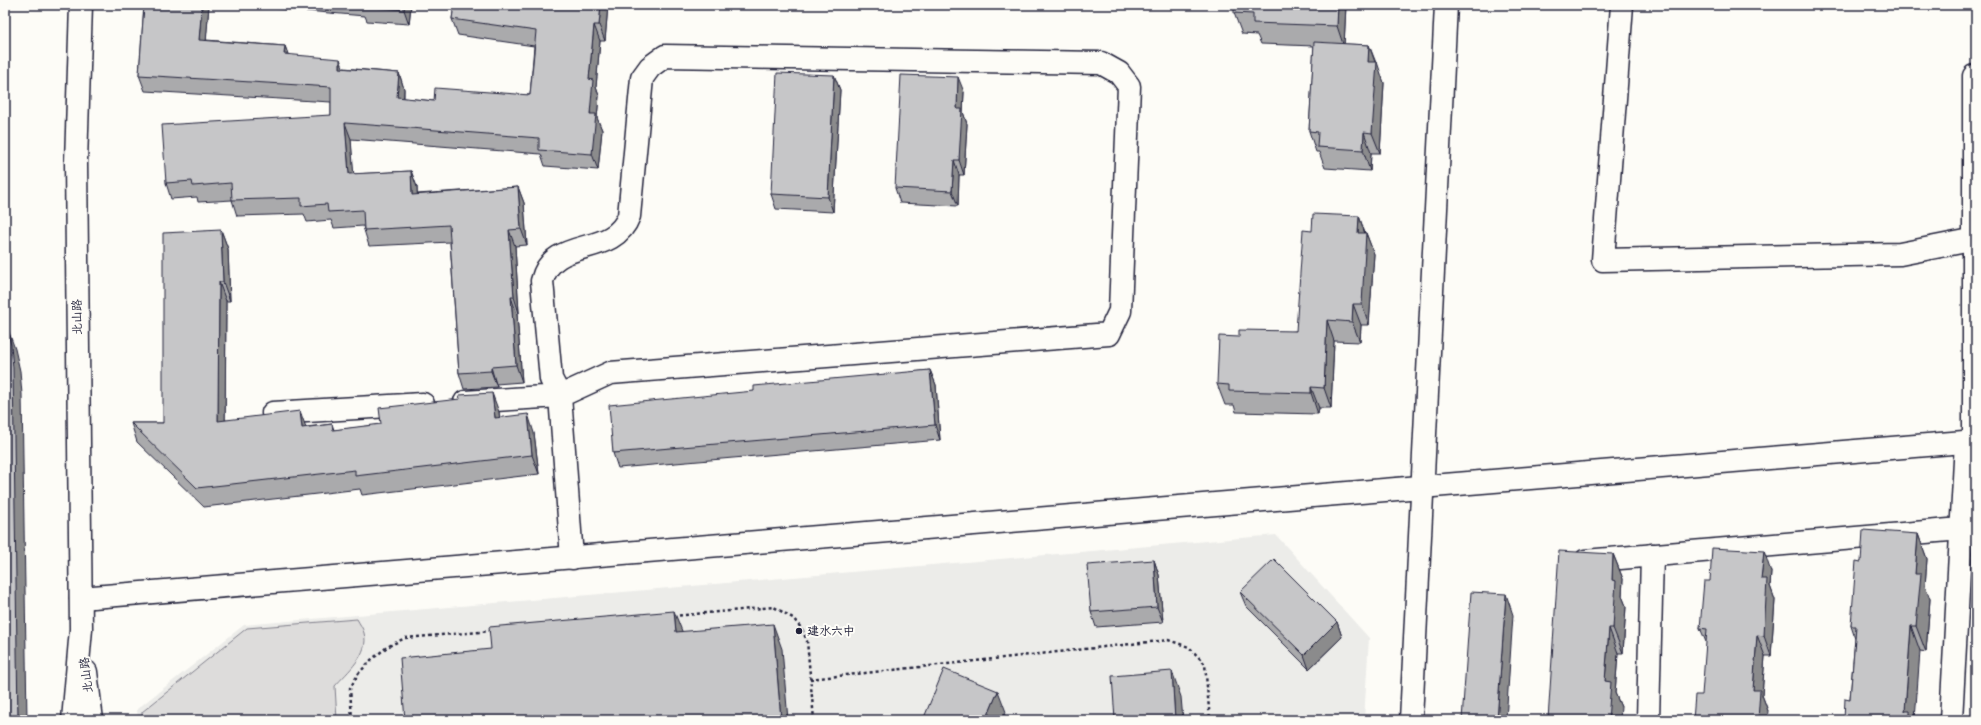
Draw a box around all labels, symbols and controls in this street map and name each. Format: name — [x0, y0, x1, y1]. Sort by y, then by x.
street label: 北山路 — [69, 299, 86, 335]
place label: 建水六中 — [807, 623, 855, 640]
marker: 建水六中 — [794, 626, 804, 636]
street label: 北山路 — [76, 656, 97, 694]

